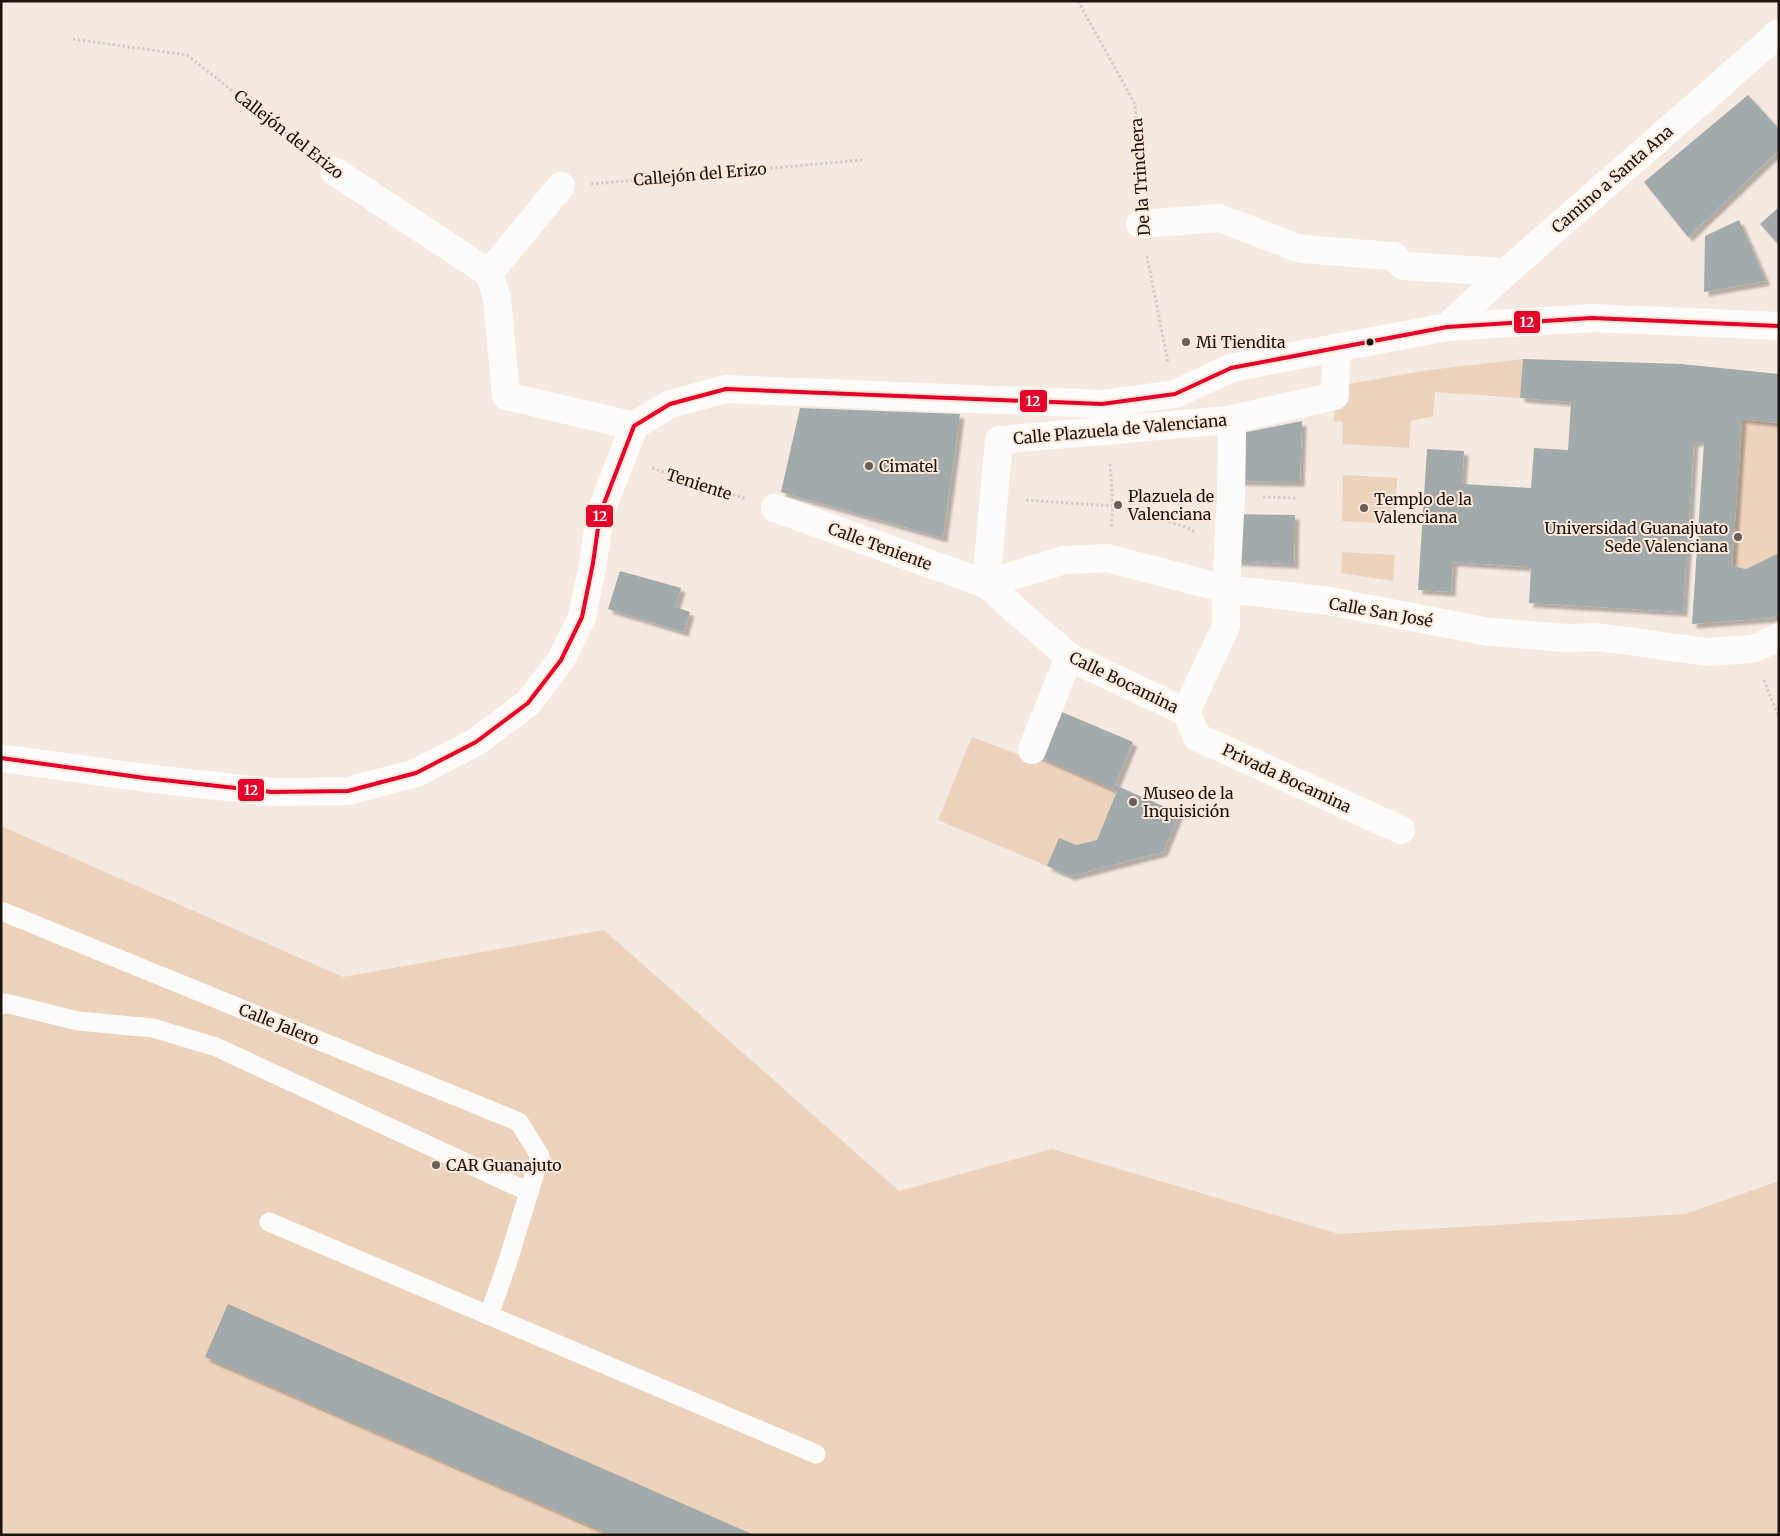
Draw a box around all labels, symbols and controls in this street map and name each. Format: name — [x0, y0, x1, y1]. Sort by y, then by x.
street label: Callejón del Erizo — [230, 85, 348, 183]
street label: De la Trinchera — [1126, 117, 1154, 237]
street label: Camino a Santa Ana — [1547, 121, 1677, 237]
street label: Callejón del Erizo — [633, 158, 767, 190]
line badge: 12 — [1513, 310, 1541, 334]
text: 12 — [1520, 313, 1534, 331]
place label: Mi Tiendita — [1196, 332, 1286, 352]
marker: Mi Tiendita — [1180, 336, 1192, 348]
unlabelled marker — [1365, 337, 1375, 347]
line badge: 12 — [1019, 389, 1048, 413]
text: 12 — [1026, 392, 1040, 410]
street label: Calle Plazuela de Valenciana — [1012, 410, 1228, 448]
place label: Cimatel — [879, 456, 938, 476]
marker: Cimatel — [863, 460, 875, 472]
street label: Teniente — [664, 464, 734, 504]
place label: Plazuela de Valenciana — [1127, 486, 1214, 524]
place label: Templo de la Valenciana — [1373, 489, 1472, 527]
marker: Plazuela de Valenciana — [1112, 499, 1124, 511]
marker: Templo de la Valenciana — [1358, 502, 1370, 514]
line badge: 12 — [585, 504, 614, 528]
text: 12 — [593, 507, 607, 525]
street label: Calle Teniente — [825, 518, 935, 574]
place label: Universidad Guanajuato Sede Valenciana — [1544, 518, 1728, 556]
marker: Universidad Guanajuato Sede Valenciana — [1732, 531, 1744, 543]
street label: Calle San José — [1327, 593, 1435, 631]
street label: Calle Bocamina — [1066, 647, 1182, 717]
street label: Privada Bocamina — [1219, 739, 1355, 817]
line badge: 12 — [237, 778, 265, 802]
text: 12 — [244, 781, 258, 799]
place label: Museo de la Inquisición — [1143, 783, 1234, 821]
marker: Museo de la Inquisición — [1127, 796, 1139, 808]
street label: Calle Jalero — [236, 999, 322, 1049]
place label: CAR Guanajuto — [446, 1155, 562, 1175]
marker: CAR Guanajuto — [430, 1159, 442, 1171]

